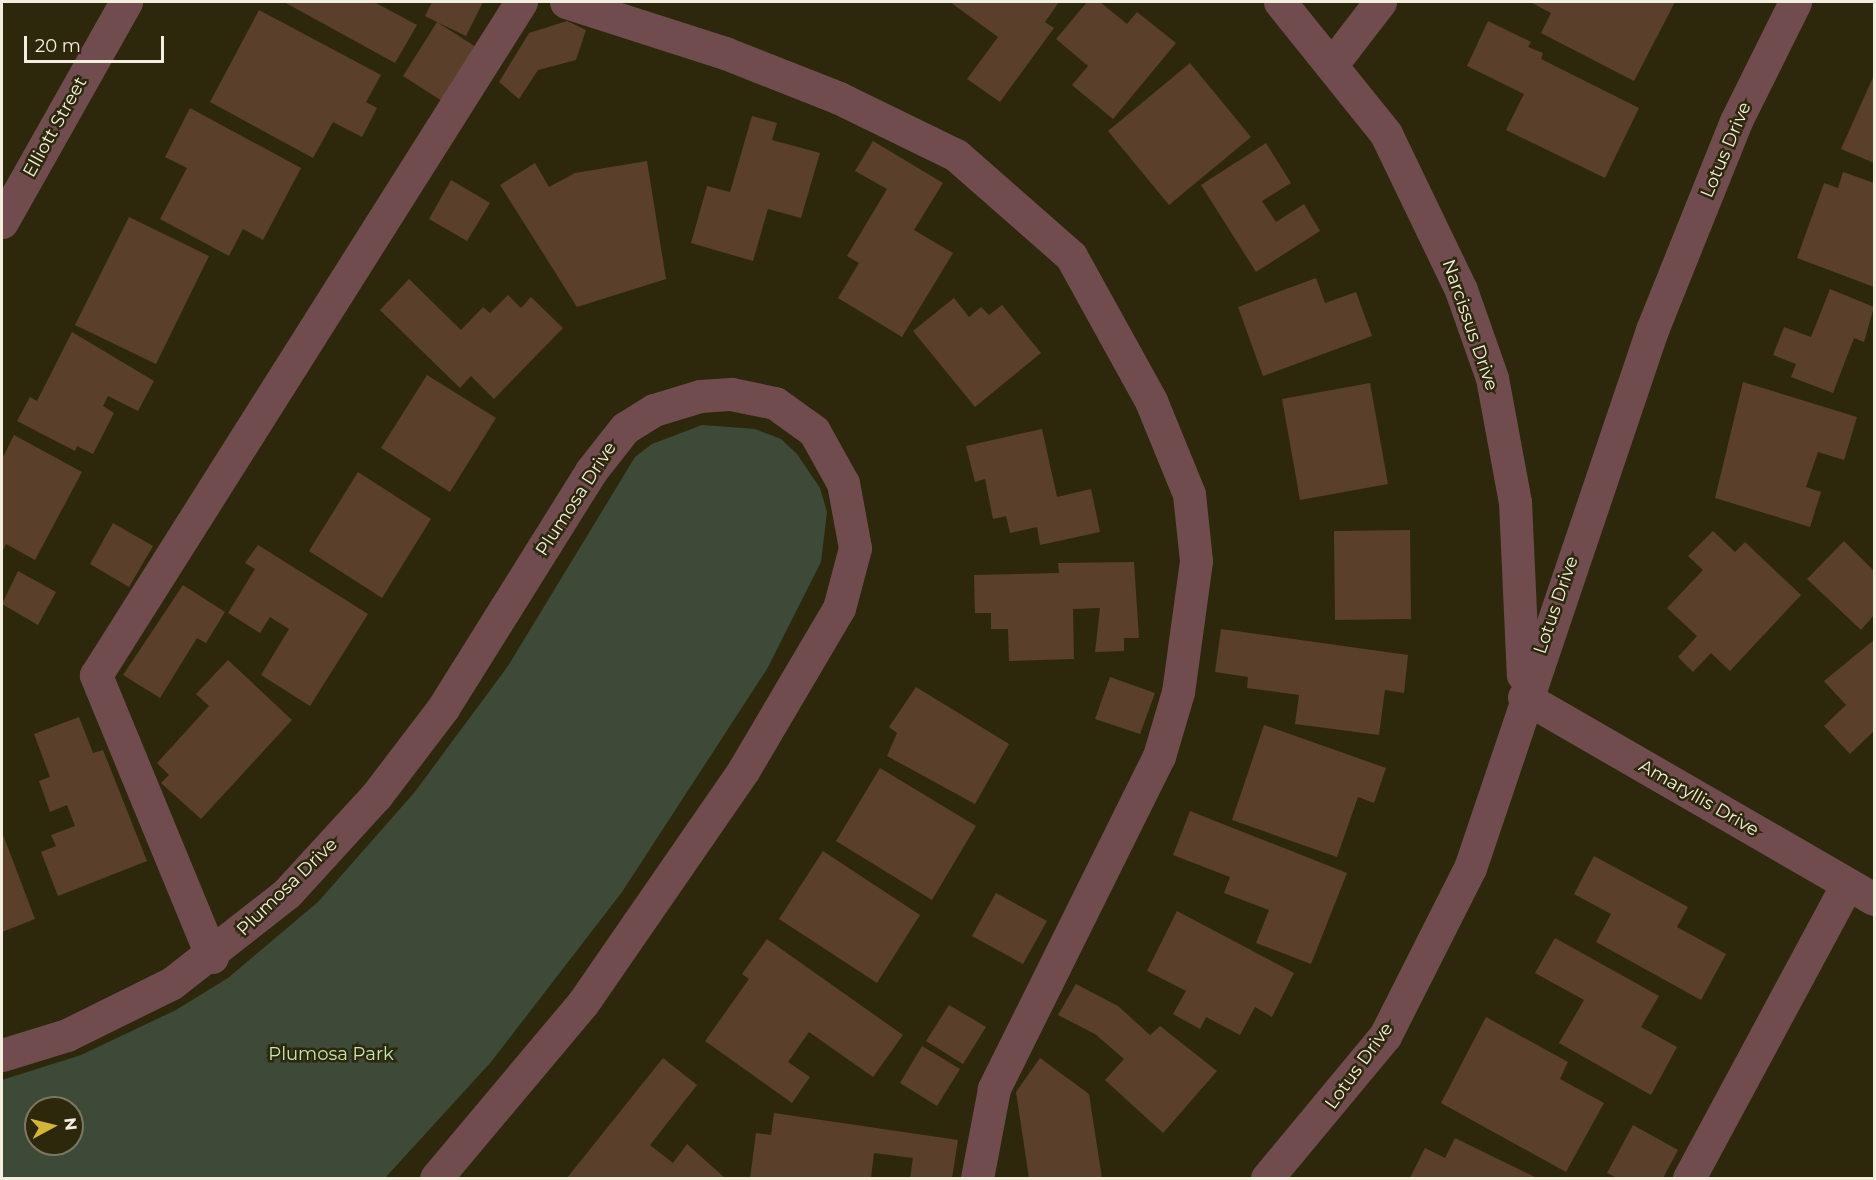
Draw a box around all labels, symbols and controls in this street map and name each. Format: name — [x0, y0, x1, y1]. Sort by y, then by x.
scale bar — [27, 24, 166, 62]
text: 20 m — [35, 35, 81, 57]
street label: Elliott Street — [19, 73, 91, 181]
street label: Lotus Drive — [1696, 99, 1756, 201]
street label: Narcissus Drive — [1437, 257, 1503, 393]
street label: Plumosa Drive — [531, 438, 621, 560]
street label: Lotus Drive — [1529, 553, 1583, 657]
street label: Amaryllis Drive — [1635, 755, 1763, 841]
street label: Plumosa Drive — [232, 834, 342, 940]
street label: Lotus Drive — [1320, 1018, 1398, 1114]
park label: Plumosa Park — [268, 1043, 394, 1065]
north arrow — [24, 1096, 84, 1156]
text: N — [60, 1116, 81, 1132]

